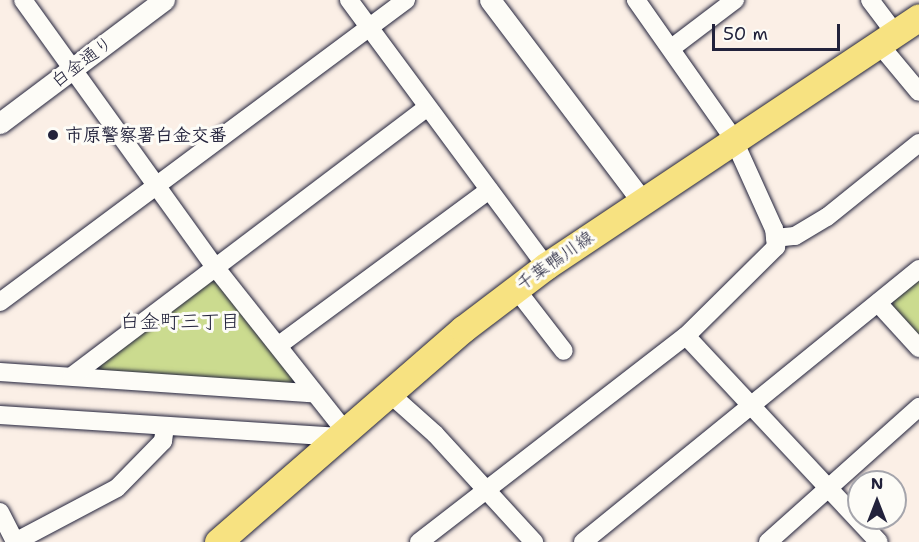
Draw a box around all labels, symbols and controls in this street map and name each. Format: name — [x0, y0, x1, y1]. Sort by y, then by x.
scale bar — [715, 12, 842, 50]
text: 50 m — [723, 22, 768, 46]
street label: 白金通り — [47, 32, 117, 92]
place label: 市原警察署白金交番 — [65, 124, 227, 146]
marker: 市原警察署白金交番 — [46, 128, 60, 142]
street label: 千葉鴨川線 — [512, 226, 598, 296]
district label: 白金町三丁目 — [120, 309, 240, 333]
north arrow — [847, 470, 907, 530]
text: N — [871, 473, 883, 494]

